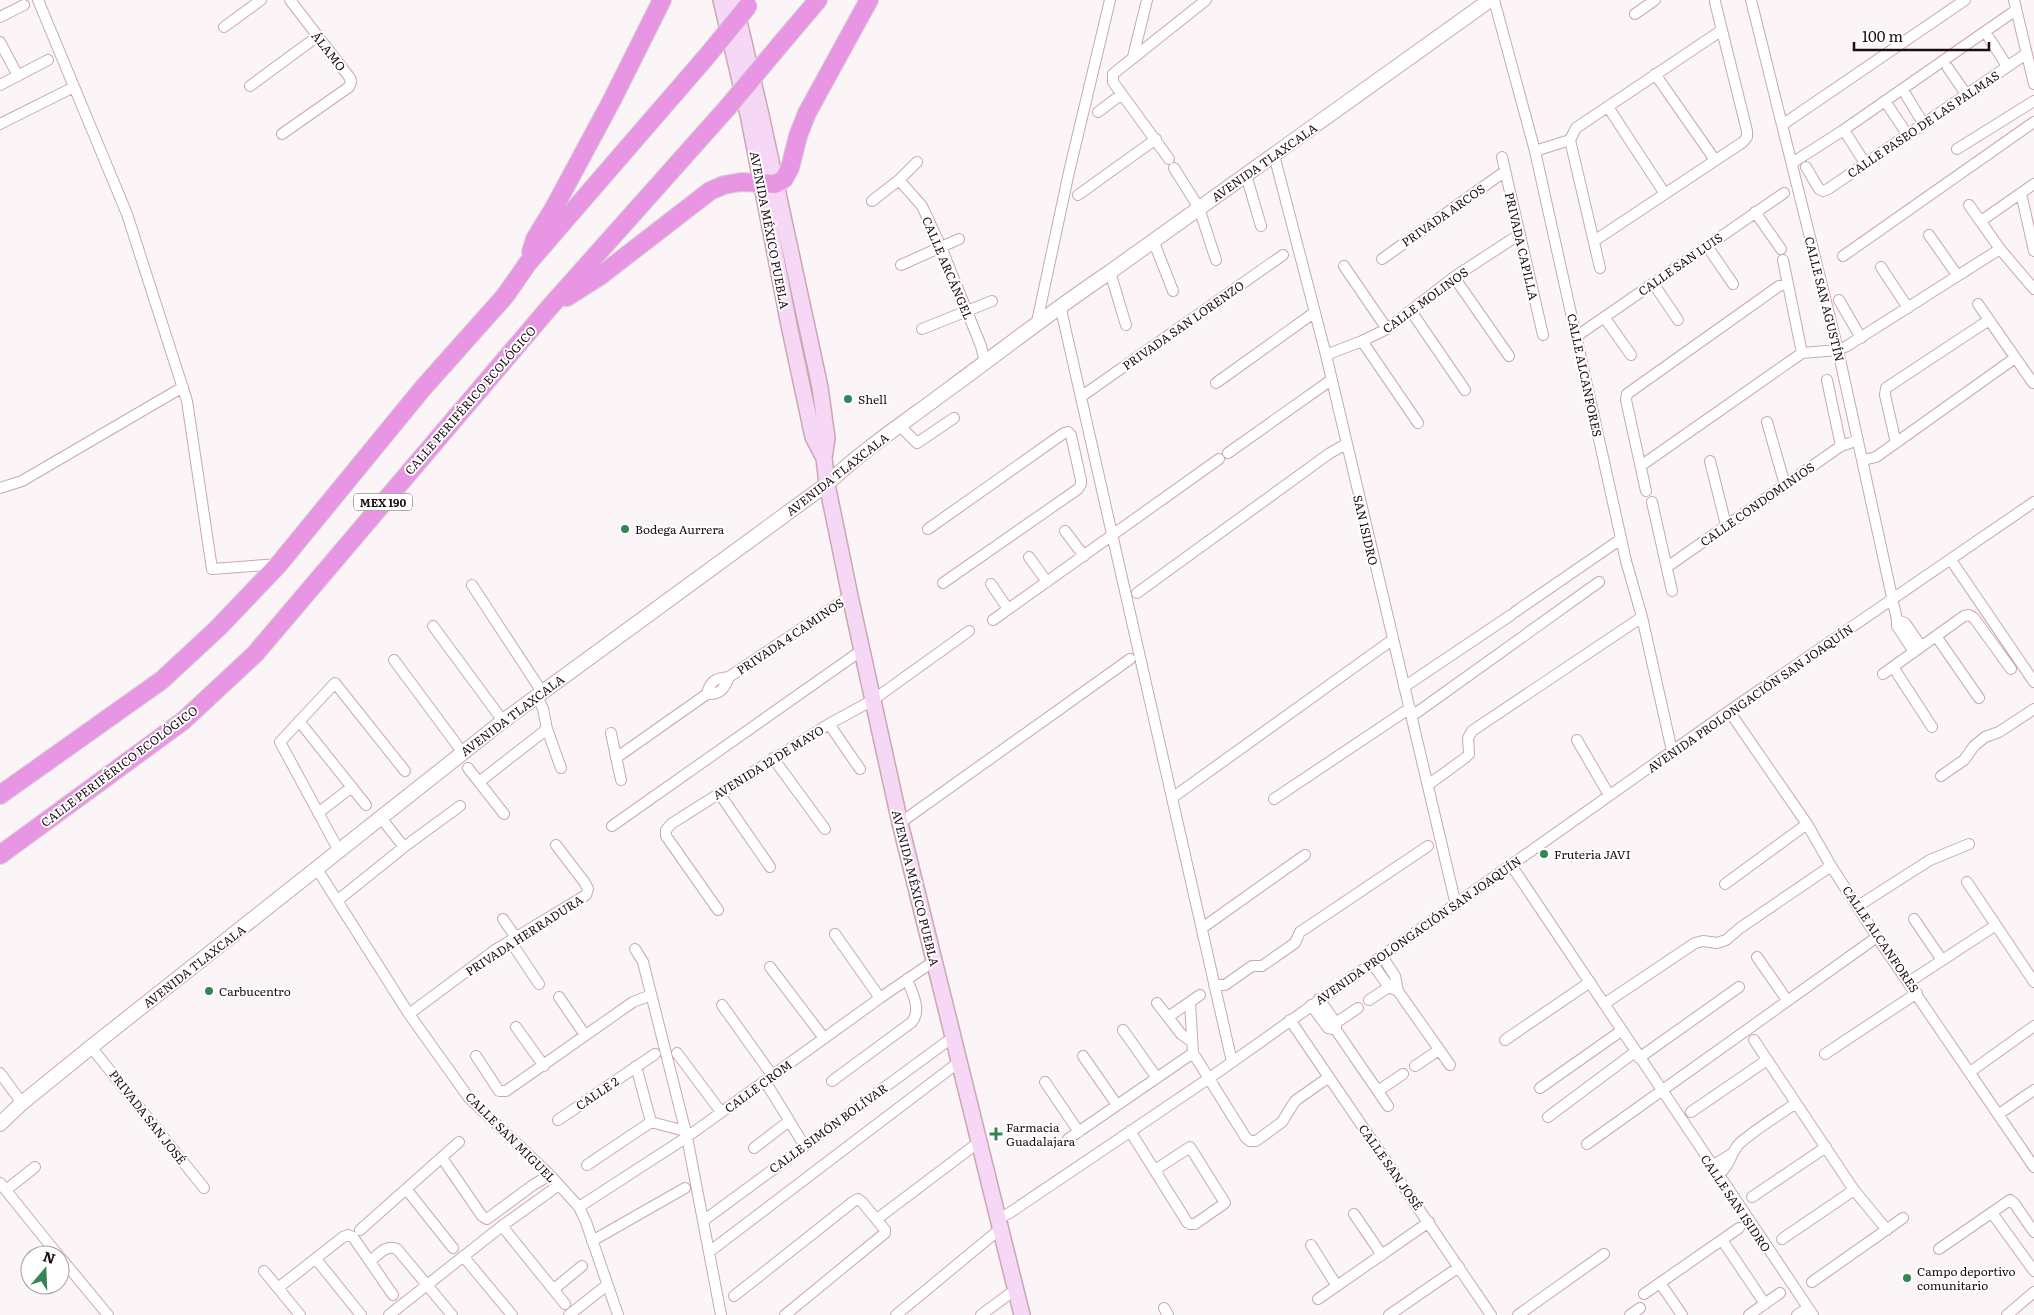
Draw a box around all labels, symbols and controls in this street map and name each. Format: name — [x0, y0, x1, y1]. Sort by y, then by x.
scale bar — [1854, 20, 1989, 52]
text: 100 m — [1862, 24, 1903, 47]
street label: ÁLAMO — [308, 27, 350, 75]
street label: CALLE PASEO DE LAS PALMAS — [1843, 66, 2003, 182]
street label: AVENIDA TLAXCALA — [1207, 118, 1321, 205]
street label: AVENIDA MÉXICO PUEBLA — [746, 149, 794, 311]
street label: PRIVADA ARCOS — [1397, 179, 1489, 251]
street label: PRIVADA CAPILLA — [1501, 190, 1543, 302]
street label: CALLE ARCÁNGEL — [918, 214, 978, 322]
street label: CALLE SAN LUIS — [1634, 228, 1726, 300]
street label: CALLE SAN AGUSTÍN — [1801, 235, 1849, 363]
street label: CALLE MOLINOS — [1378, 263, 1472, 337]
street label: PRIVADA SAN LORENZO — [1118, 276, 1248, 374]
street label: CALLE ALCANFORES — [1563, 312, 1607, 438]
street label: CALLE PERIFÉRICO ECOLÓGICO — [400, 322, 540, 478]
place label: Shell — [858, 390, 887, 408]
marker: Shell — [842, 393, 854, 405]
street label: AVENIDA TLAXCALA — [782, 428, 892, 520]
street label: CALLE CONDOMINIOS — [1696, 458, 1818, 550]
street label: SAN ISIDRO — [1349, 493, 1383, 567]
road number: MEX 190 — [354, 494, 412, 511]
place label: Bodega Aurrera — [635, 520, 725, 538]
marker: Bodega Aurrera — [619, 523, 631, 535]
street label: PRIVADA 4 CAMINOS — [733, 593, 847, 679]
street label: AVENIDA PROLONGACIÓN SAN JOAQUÍN — [1643, 619, 1857, 777]
street label: AVENIDA TLAXCALA — [456, 670, 568, 760]
street label: CALLE PERIFÉRICO ECOLÓGICO — [37, 701, 201, 831]
street label: AVENIDA 12 DE MAYO — [709, 720, 827, 804]
street label: AVENIDA MÉXICO PUEBLA — [888, 808, 944, 968]
place label: Fruteria JAVI — [1554, 845, 1631, 863]
marker: Fruteria JAVI — [1538, 848, 1550, 860]
street label: AVENIDA PROLONGACIÓN SAN JOAQUÍN — [1311, 851, 1525, 1009]
street label: CALLE ALCANFORES — [1838, 882, 1924, 996]
street label: PRIVADA HERRADURA — [462, 890, 587, 980]
street label: AVENIDA TLAXCALA — [139, 920, 249, 1012]
place label: Carbucentro — [219, 982, 291, 1000]
marker: Carbucentro — [203, 985, 215, 997]
street label: CALLE CROM — [720, 1055, 796, 1117]
street label: PRIVADA SAN JOSÉ — [105, 1066, 191, 1168]
street label: CALLE 2 — [572, 1072, 622, 1114]
street label: CALLE SIMÓN BOLÍVAR — [765, 1079, 891, 1177]
street label: CALLE SAN MIGUEL — [462, 1088, 560, 1186]
place label: Farmacia Guadalajara — [1006, 1118, 1076, 1150]
street label: CALLE SAN JOSÉ — [1355, 1120, 1428, 1214]
marker: Farmacia Guadalajara — [990, 1128, 1002, 1140]
street label: CALLE SAN ISIDRO — [1697, 1151, 1775, 1255]
north arrow — [20, 1245, 70, 1295]
text: N — [41, 1245, 59, 1268]
place label: Campo deportivo comunitario — [1917, 1262, 2016, 1294]
marker: Campo deportivo comunitario — [1901, 1272, 1913, 1284]

